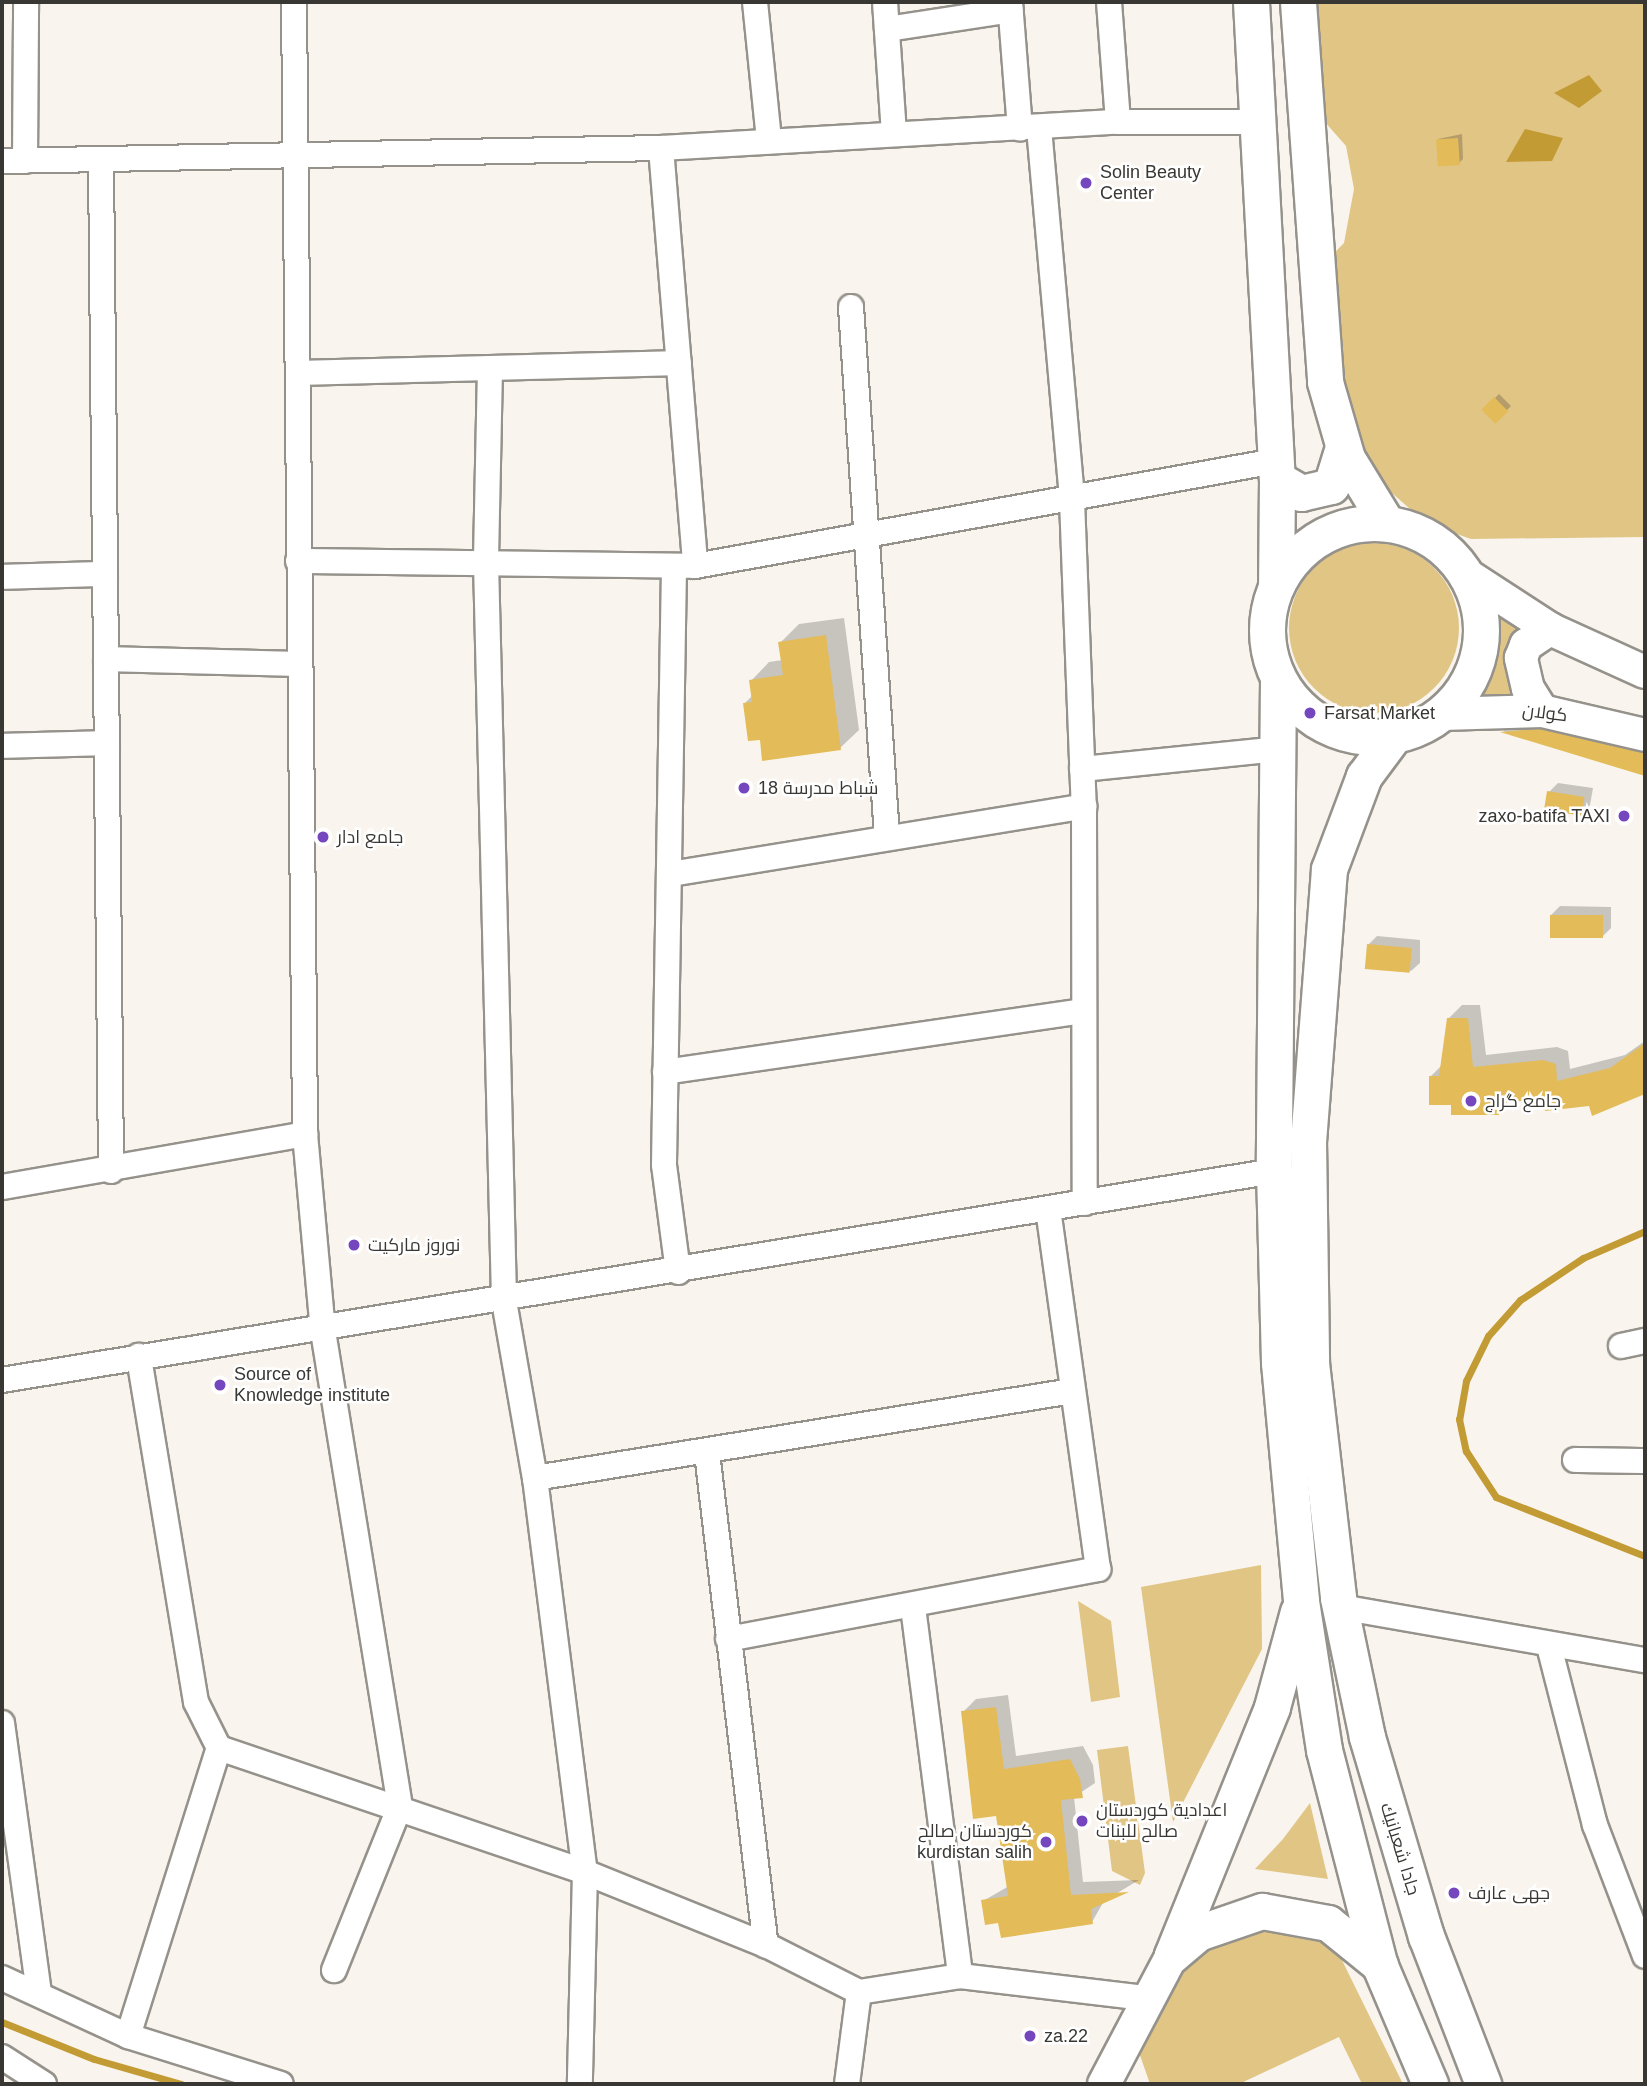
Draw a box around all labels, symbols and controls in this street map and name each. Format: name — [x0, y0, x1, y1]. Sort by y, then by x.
place label: Solin Beauty Center — [1100, 162, 1201, 204]
marker: Solin Beauty Center — [1078, 175, 1094, 191]
street label: كولان — [1521, 700, 1569, 726]
place label: Farsat Market — [1324, 702, 1435, 724]
marker: Farsat Market — [1302, 705, 1318, 721]
place label: 18 شباط مدرسة — [758, 777, 878, 799]
marker: 18 شباط مدرسة — [736, 780, 752, 796]
place label: zaxo-batifa TAXI — [1478, 805, 1610, 827]
marker: zaxo-batifa TAXI — [1616, 808, 1632, 824]
place label: جامع ادار — [337, 826, 403, 848]
marker: جامع ادار — [315, 829, 331, 845]
place label: جامع گراج — [1485, 1090, 1561, 1112]
marker: جامع گراج — [1463, 1093, 1479, 1109]
place label: نوروز ماركيت — [368, 1234, 460, 1256]
marker: نوروز ماركيت — [346, 1237, 362, 1253]
place label: Source of Knowledge institute — [234, 1364, 390, 1406]
marker: Source of Knowledge institute — [212, 1377, 228, 1393]
place label: اعدادية كوردستان صالح للبنات — [1096, 1800, 1227, 1842]
street label: جادا شعبانيك — [1376, 1800, 1424, 1898]
marker: اعدادية كوردستان صالح للبنات — [1074, 1813, 1090, 1829]
place label: كوردستان صالح kurdistan salih — [917, 1821, 1032, 1864]
marker: كوردستان صالح kurdistan salih — [1038, 1834, 1054, 1850]
place label: جهى عارف — [1468, 1882, 1550, 1904]
marker: جهى عارف — [1446, 1885, 1462, 1901]
place label: za.22 — [1044, 2025, 1088, 2047]
marker: za.22 — [1022, 2028, 1038, 2044]

